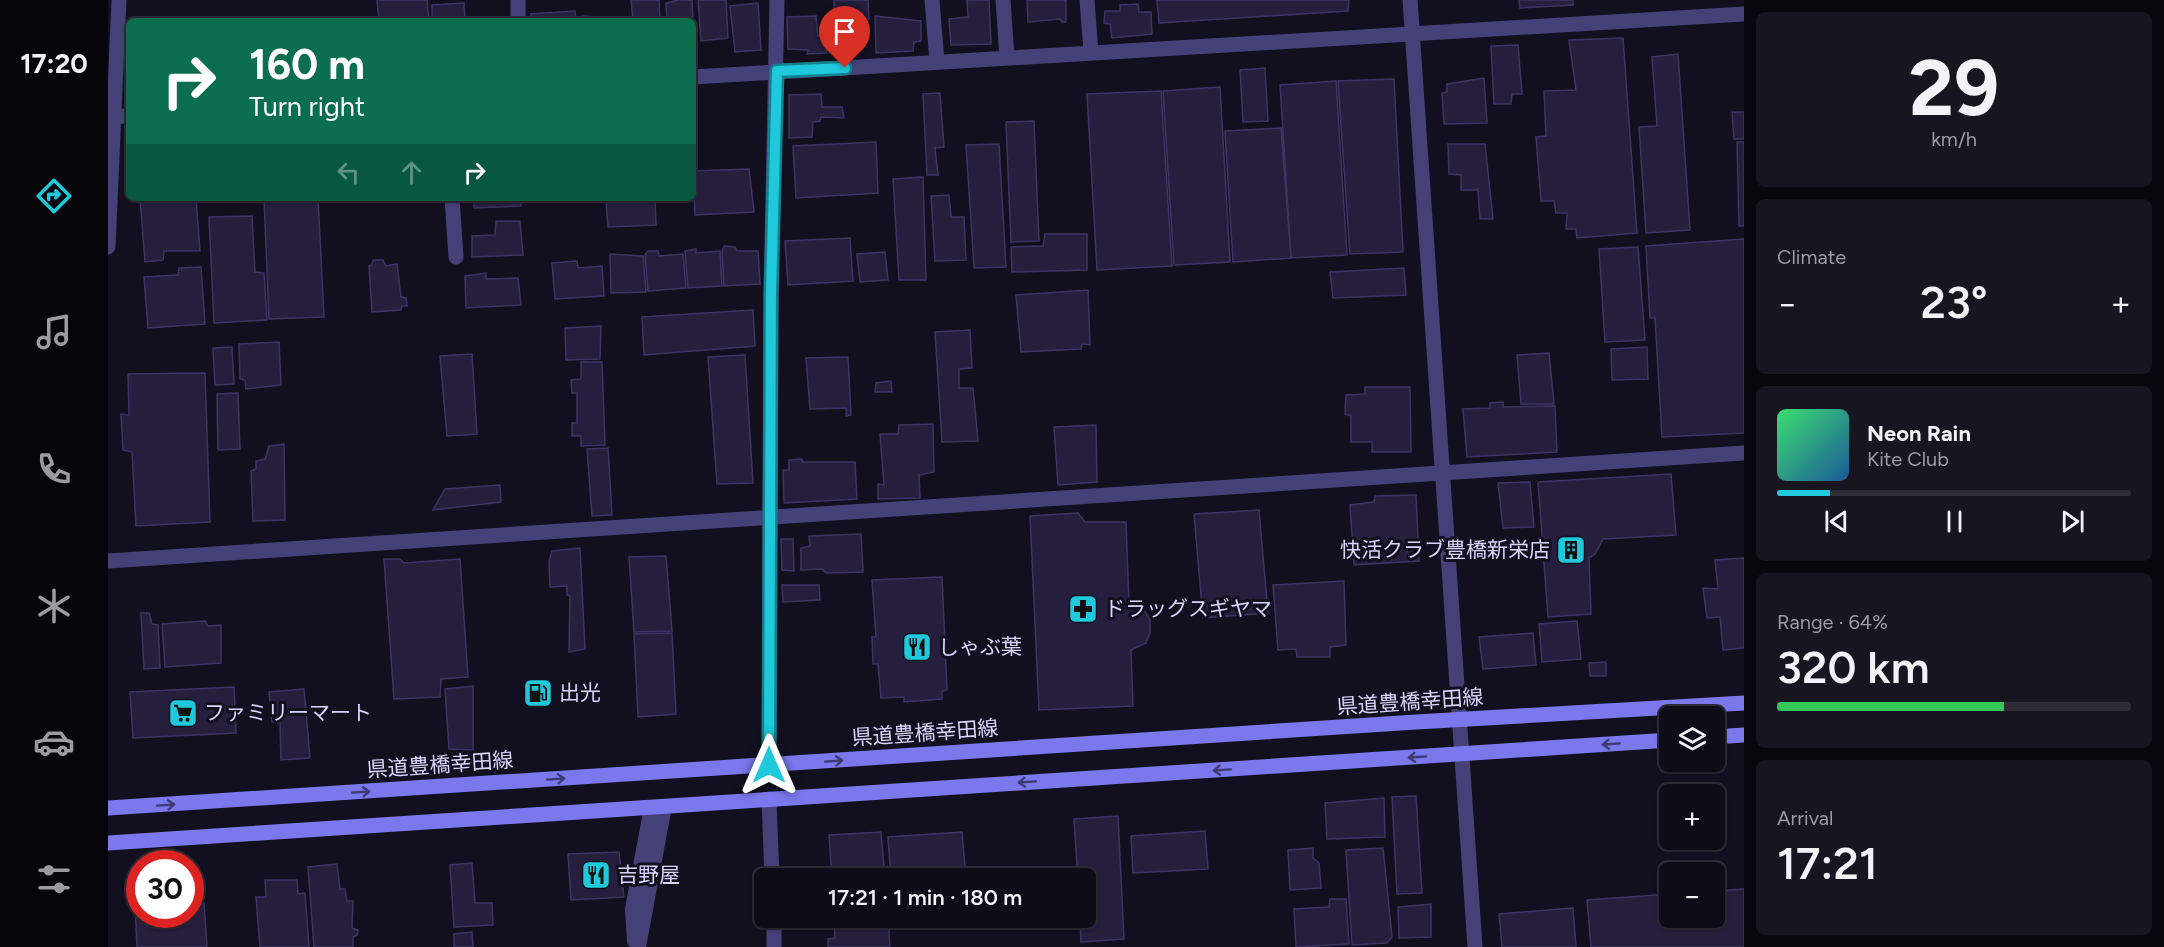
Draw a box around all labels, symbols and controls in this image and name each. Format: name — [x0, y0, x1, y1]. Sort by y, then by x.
pin — [819, 6, 870, 68]
icon: arrive — [828, 15, 861, 48]
text: 160 m — [249, 39, 365, 90]
text: 29 — [1909, 41, 1999, 135]
icon: right — [150, 42, 228, 120]
text: 17:20 — [20, 47, 88, 80]
text: Turn right — [249, 90, 365, 123]
text: km/h — [1931, 127, 1977, 151]
icon: left — [332, 156, 365, 189]
icon: ahead — [395, 156, 428, 189]
icon: right — [458, 156, 491, 189]
icon: directions — [33, 175, 75, 217]
text: Climate — [1777, 245, 1846, 269]
text: 23° — [1920, 275, 1988, 329]
text: − — [1777, 284, 1798, 323]
text: + — [2110, 284, 2131, 323]
icon: music — [33, 311, 75, 353]
text: Neon Rain — [1867, 420, 1971, 447]
text: Kite Club — [1867, 447, 1949, 471]
icon: phone — [33, 448, 75, 490]
icon: previous — [1820, 505, 1853, 538]
icon: pause — [1938, 505, 1971, 538]
icon: next — [2056, 505, 2089, 538]
building icon: 快活クラブ豊橋新栄店 — [1555, 534, 1587, 566]
place label: 快活クラブ豊橋新栄店 — [1340, 537, 1550, 562]
icon: climate — [33, 585, 75, 627]
pharmacy icon: ドラッグスギヤマ — [1067, 593, 1099, 625]
place label: ドラッグスギヤマ — [1104, 596, 1272, 621]
text: Range · 64% — [1777, 610, 1888, 634]
restaurant icon: しゃぶ葉 — [901, 631, 933, 663]
place label: しゃぶ葉 — [938, 634, 1022, 659]
text: 320 km — [1777, 640, 1930, 694]
fuel station icon: 出光 — [522, 677, 554, 709]
place label: 出光 — [559, 680, 601, 705]
street label: 県道豊橋幸田線 — [1336, 684, 1484, 719]
supermarket icon: ファミリーマート — [167, 697, 199, 729]
place label: ファミリーマート — [204, 700, 372, 725]
map controls — [1659, 706, 1725, 928]
button: layers — [1659, 706, 1725, 772]
street label: 県道豊橋幸田線 — [851, 715, 999, 750]
icon: car — [33, 721, 75, 763]
position arrow — [737, 733, 801, 797]
one-way arrow — [1602, 739, 1622, 750]
street label: 県道豊橋幸田線 — [366, 747, 514, 782]
one-way arrow — [1407, 752, 1427, 763]
one-way arrow — [823, 755, 843, 766]
one-way arrow — [1212, 764, 1232, 775]
one-way arrow — [545, 773, 565, 784]
one-way arrow — [1018, 777, 1038, 788]
button: + — [1659, 784, 1725, 850]
one-way arrow — [350, 786, 370, 797]
one-way arrow — [156, 799, 176, 810]
text: Arrival — [1777, 806, 1833, 830]
text: 17:21 — [1777, 836, 1878, 890]
speed limit sign: 30 — [126, 850, 204, 928]
icon: filters — [33, 858, 75, 900]
restaurant icon: 吉野屋 — [580, 859, 612, 891]
place label: 吉野屋 — [617, 862, 680, 887]
button: − — [1659, 862, 1725, 928]
text: 17:21 · 1 min · 180 m — [828, 884, 1022, 911]

